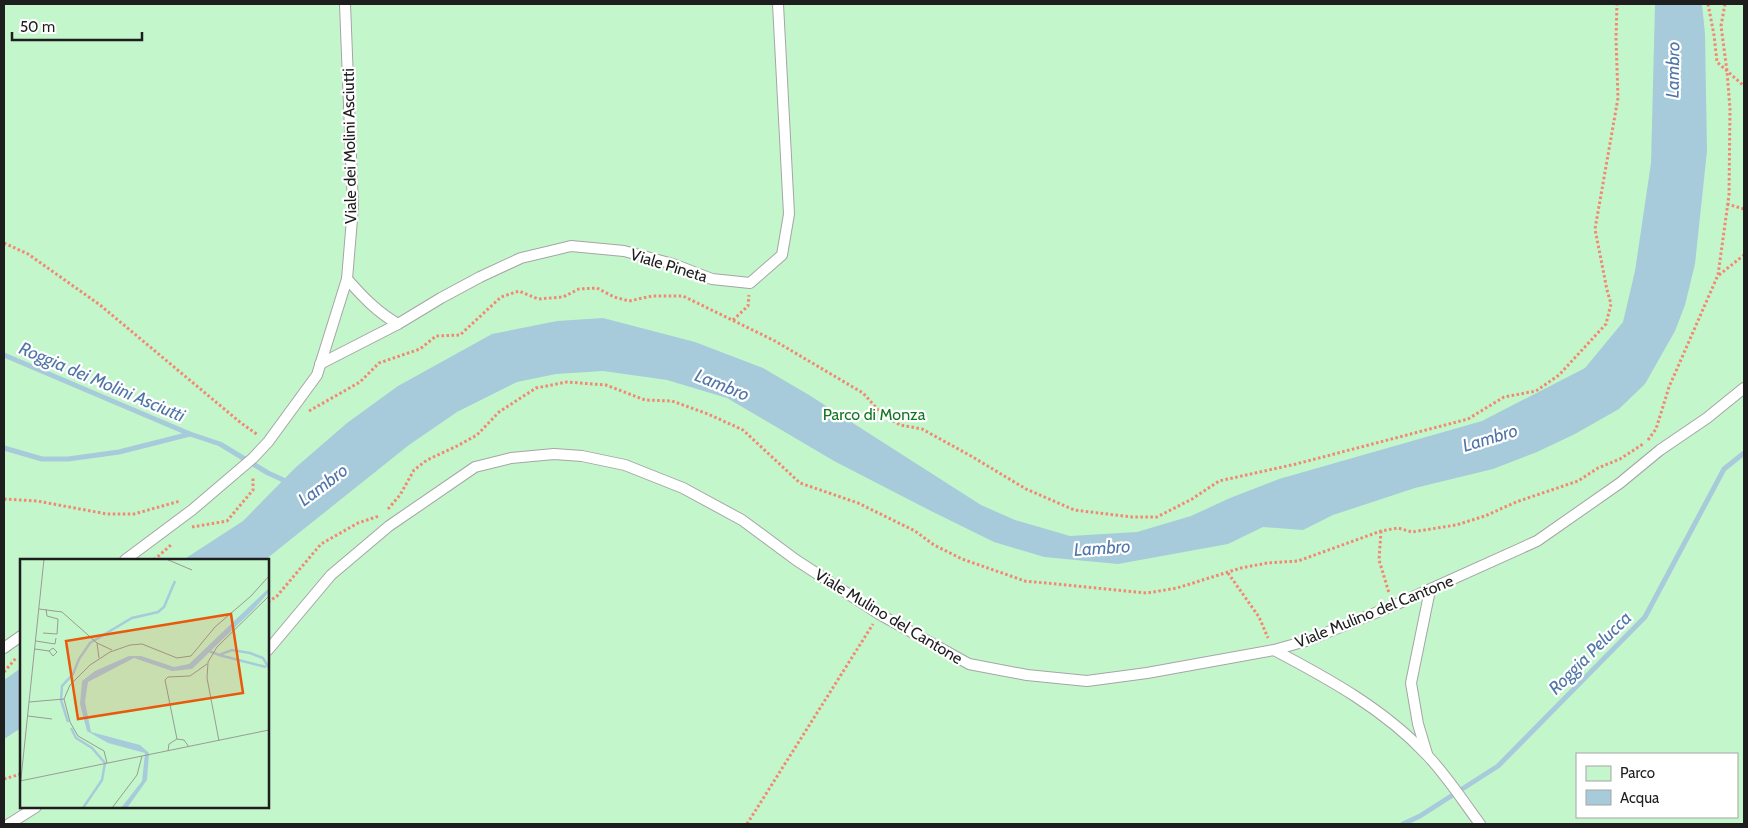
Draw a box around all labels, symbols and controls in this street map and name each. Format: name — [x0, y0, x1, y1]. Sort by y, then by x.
scale bar — [12, 10, 142, 42]
text: 50 m — [20, 18, 55, 36]
water label: Lambro — [1662, 42, 1684, 98]
street label: Viale dei Molini Asciutti — [339, 68, 360, 224]
street label: Viale Pineta — [628, 245, 710, 286]
water label: Roggia dei Molini Asciutti — [16, 337, 189, 427]
water label: Lambro — [692, 364, 752, 406]
park label: Parco di Monza — [823, 405, 926, 424]
water label: Lambro — [1460, 419, 1520, 457]
water label: Lambro — [294, 459, 352, 511]
water label: Lambro — [1073, 535, 1131, 561]
inset map — [20, 559, 269, 808]
street label: Viale Mulino del Cantone — [812, 565, 966, 668]
street label: Viale Mulino del Cantone — [1292, 571, 1456, 652]
water label: Roggia Pelucca — [1544, 607, 1636, 699]
legend — [1576, 753, 1738, 818]
text: Parco — [1620, 764, 1655, 782]
text: Acqua — [1620, 789, 1660, 807]

